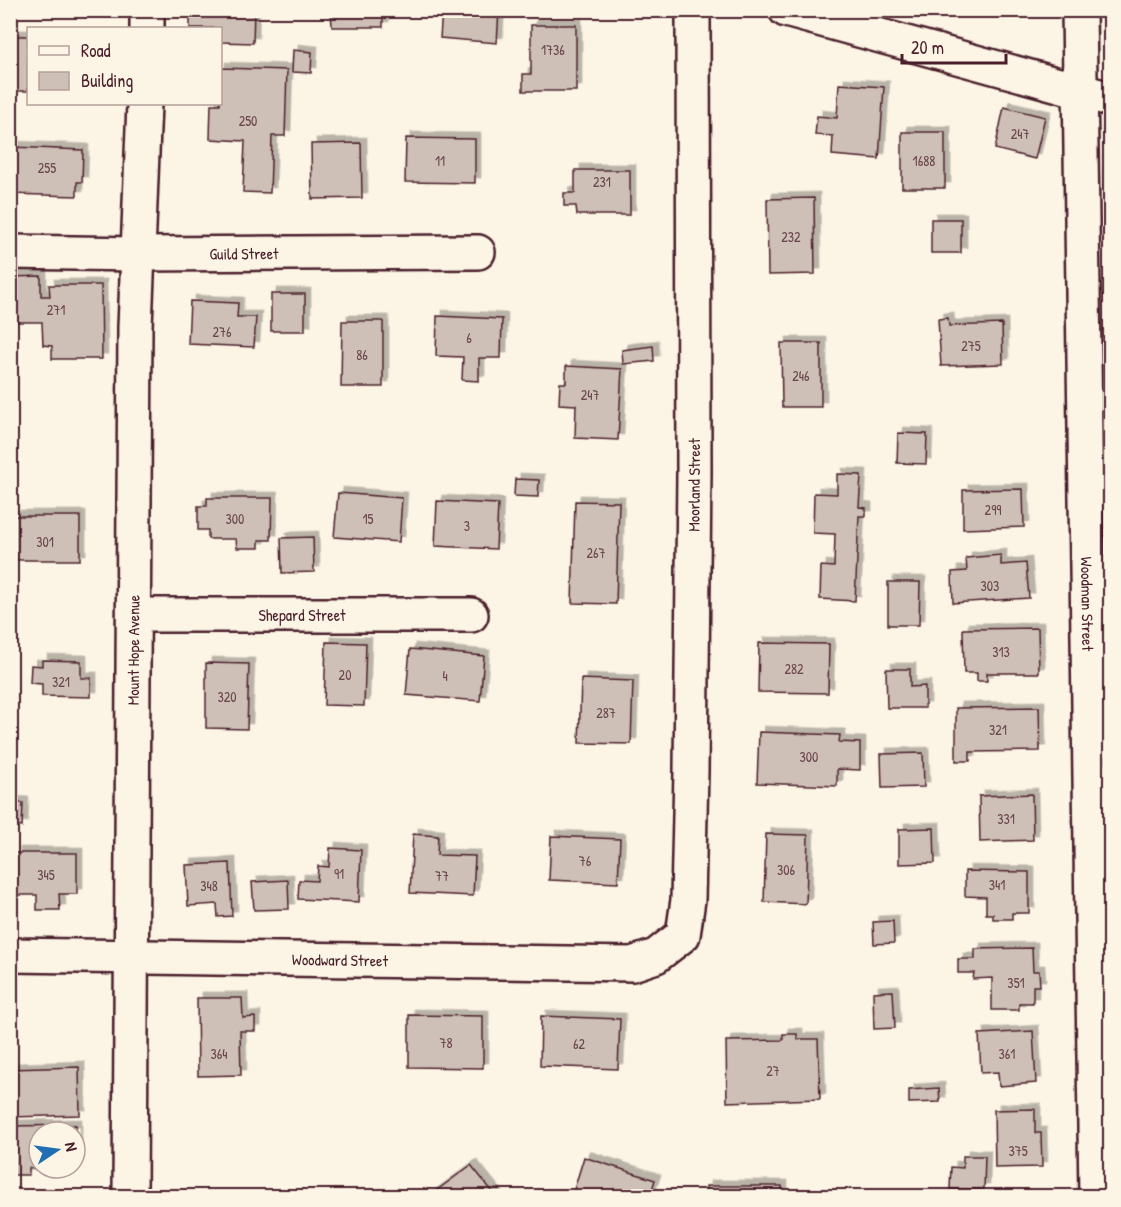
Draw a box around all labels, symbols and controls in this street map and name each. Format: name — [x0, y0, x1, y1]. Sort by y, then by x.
legend — [27, 27, 222, 105]
scale bar — [902, 27, 1006, 65]
text: 20 m — [911, 35, 944, 60]
text: Road — [81, 38, 111, 63]
house number: 1736 — [541, 40, 565, 59]
text: Building — [81, 68, 133, 93]
house number: 250 — [239, 111, 257, 130]
house number: 247 — [1011, 124, 1029, 143]
house number: 11 — [435, 151, 445, 170]
house number: 1688 — [913, 151, 935, 170]
house number: 255 — [38, 158, 56, 177]
house number: 231 — [593, 172, 611, 191]
house number: 232 — [781, 227, 801, 246]
street label: Guild Street — [209, 242, 279, 265]
house number: 271 — [47, 300, 65, 319]
house number: 276 — [212, 322, 232, 341]
house number: 6 — [466, 328, 472, 347]
house number: 275 — [961, 336, 981, 355]
house number: 86 — [356, 345, 368, 364]
house number: 246 — [792, 366, 810, 385]
house number: 247 — [581, 385, 599, 404]
street label: Moorland Street — [682, 438, 705, 532]
house number: 299 — [985, 500, 1001, 519]
house number: 300 — [226, 509, 244, 528]
house number: 15 — [362, 509, 374, 528]
house number: 3 — [464, 516, 470, 535]
house number: 301 — [36, 532, 54, 551]
house number: 267 — [586, 543, 606, 562]
street label: Woodman Street — [1076, 557, 1099, 652]
house number: 303 — [981, 576, 999, 595]
street label: Mount Hope Avenue — [122, 594, 144, 705]
street label: Shepard Street — [258, 604, 346, 626]
house number: 313 — [992, 642, 1010, 661]
house number: 282 — [784, 659, 804, 678]
house number: 20 — [339, 665, 351, 684]
house number: 4 — [442, 666, 448, 685]
house number: 321 — [52, 672, 70, 691]
house number: 320 — [217, 687, 237, 706]
house number: 287 — [596, 703, 616, 722]
house number: 321 — [989, 720, 1007, 739]
house number: 300 — [800, 747, 818, 766]
house number: 331 — [997, 809, 1015, 828]
house number: 76 — [579, 851, 592, 870]
house number: 306 — [777, 860, 795, 879]
house number: 91 — [334, 864, 344, 883]
house number: 345 — [37, 865, 55, 884]
house number: 77 — [435, 866, 449, 885]
house number: 341 — [989, 875, 1005, 894]
house number: 348 — [200, 876, 218, 895]
street label: Woodward Street — [292, 948, 389, 971]
house number: 351 — [1007, 973, 1025, 992]
house number: 78 — [440, 1033, 453, 1052]
house number: 62 — [573, 1034, 586, 1053]
house number: 364 — [210, 1044, 228, 1063]
house number: 361 — [999, 1044, 1015, 1063]
house number: 27 — [766, 1061, 780, 1080]
north arrow — [27, 1120, 87, 1180]
text: N — [60, 1140, 83, 1154]
house number: 375 — [1008, 1141, 1028, 1160]

